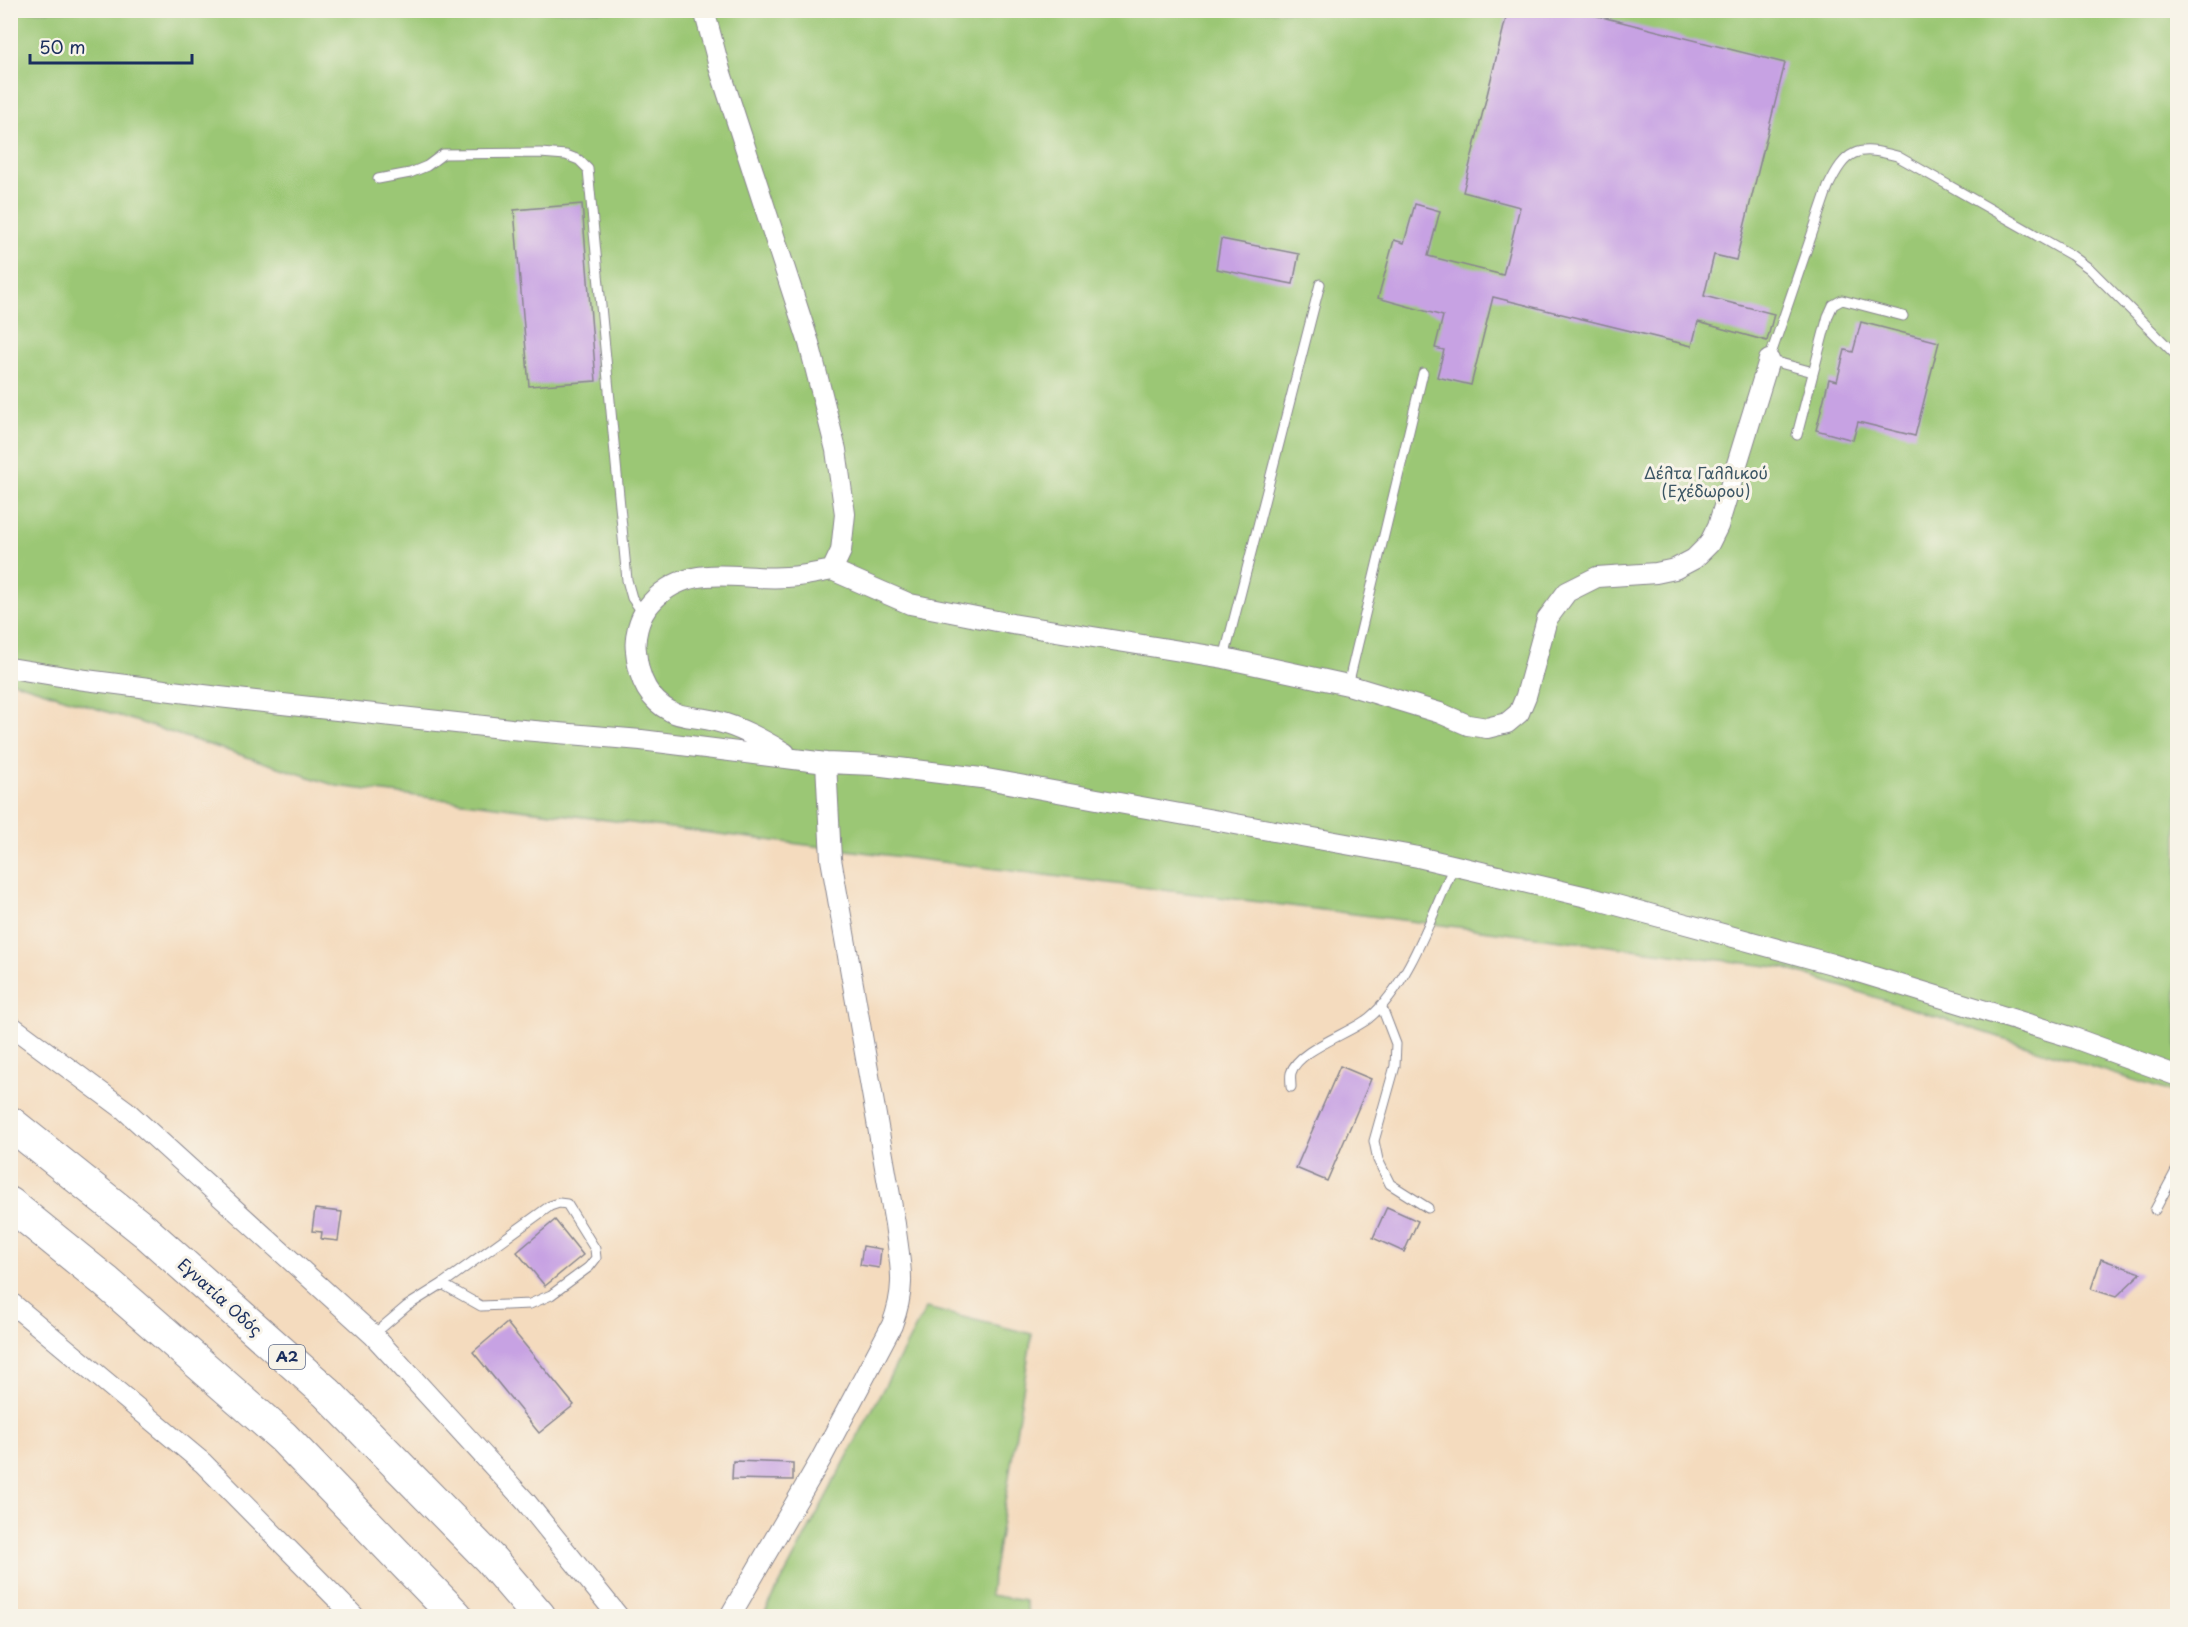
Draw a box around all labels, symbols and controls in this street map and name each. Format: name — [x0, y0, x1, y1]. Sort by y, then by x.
scale bar — [30, 27, 192, 65]
text: 50 m — [39, 33, 86, 60]
park label: Δέλτα Γαλλικού (Εχέδωρου) — [1644, 460, 1768, 502]
street label: Εγνατία Οδός — [173, 1252, 268, 1341]
road number: Α2 — [269, 1345, 305, 1369]

